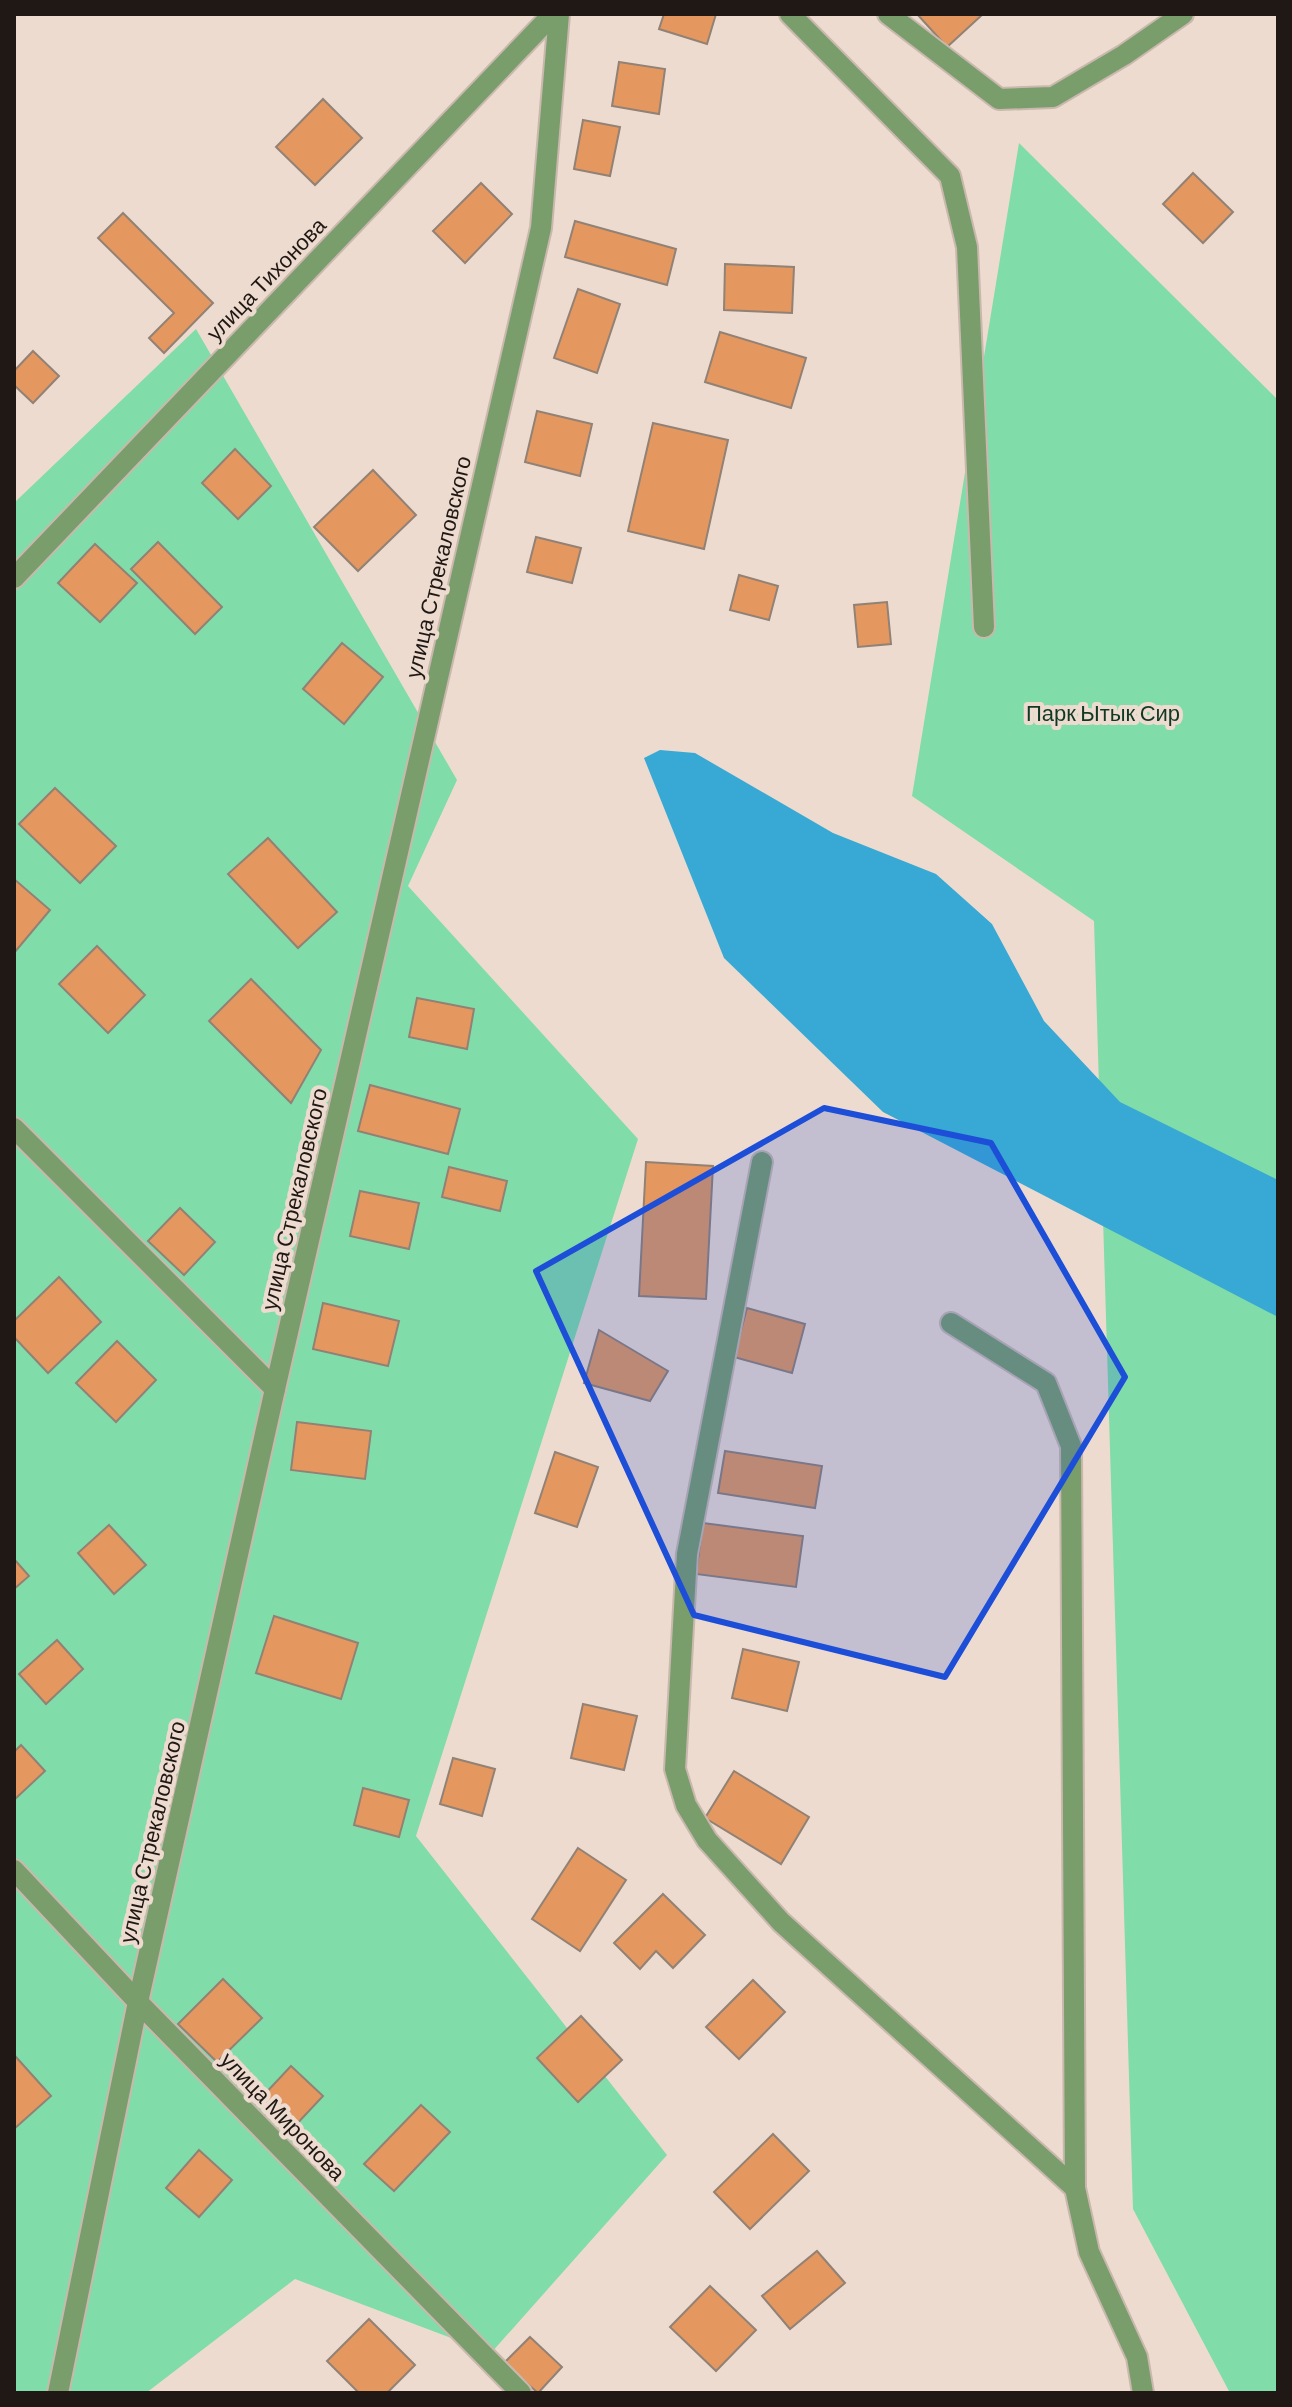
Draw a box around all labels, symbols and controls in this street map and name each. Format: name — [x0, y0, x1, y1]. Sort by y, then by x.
street label: улица Тихонова — [200, 211, 332, 346]
street label: улица Стрекаловского — [399, 453, 476, 681]
park label: Парк Ытык Сир — [1026, 699, 1180, 726]
street label: улица Стрекаловского — [255, 1085, 332, 1313]
street label: улица Стрекаловского — [113, 1718, 190, 1946]
street label: улица Миронова — [215, 2046, 352, 2186]

